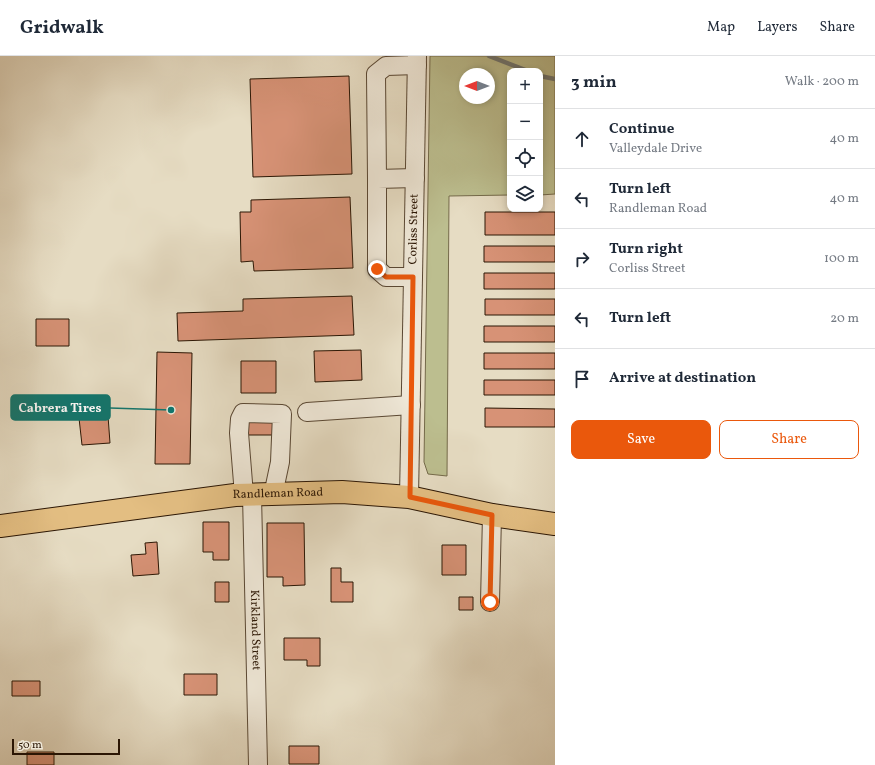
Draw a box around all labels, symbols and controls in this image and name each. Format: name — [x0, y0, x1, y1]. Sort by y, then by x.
text: Gridwalk — [20, 15, 104, 41]
text: Map — [707, 18, 735, 37]
text: Layers — [757, 18, 797, 37]
text: Share — [819, 18, 855, 37]
north arrow — [459, 68, 495, 104]
map controls — [507, 68, 543, 212]
button: + — [507, 68, 543, 104]
text: 3 min — [571, 71, 617, 94]
text: Walk · 200 m — [785, 73, 859, 91]
button: − — [507, 104, 543, 140]
text: Continue — [609, 119, 674, 140]
icon: ahead — [571, 128, 593, 150]
text: 40 m — [830, 130, 859, 148]
button: locate — [507, 140, 543, 176]
text: Valleydale Drive — [609, 140, 702, 158]
button: layers — [507, 176, 543, 212]
text: Turn left — [609, 179, 671, 200]
icon: left — [571, 188, 593, 210]
text: 40 m — [830, 190, 859, 208]
street label: Corliss Street — [405, 194, 423, 265]
text: Randleman Road — [609, 200, 707, 218]
text: Turn right — [609, 239, 683, 260]
icon: right — [571, 248, 593, 270]
text: 100 m — [824, 250, 859, 268]
route end — [368, 260, 386, 278]
text: Corliss Street — [609, 260, 685, 278]
icon: left — [571, 308, 593, 330]
text: Turn left — [609, 308, 671, 329]
text: 20 m — [830, 310, 859, 328]
icon: arrive — [571, 368, 593, 390]
text: Arrive at destination — [609, 368, 756, 389]
callout: Cabrera Tires — [11, 395, 110, 420]
text: Cabrera Tires — [19, 400, 101, 418]
button: Save — [571, 420, 711, 459]
button: Share — [719, 420, 859, 459]
street label: Randleman Road — [232, 485, 324, 503]
street label: Kirkland Street — [246, 589, 264, 671]
route start — [481, 593, 499, 611]
scale bar — [12, 737, 120, 756]
text: 50 m — [18, 738, 42, 753]

